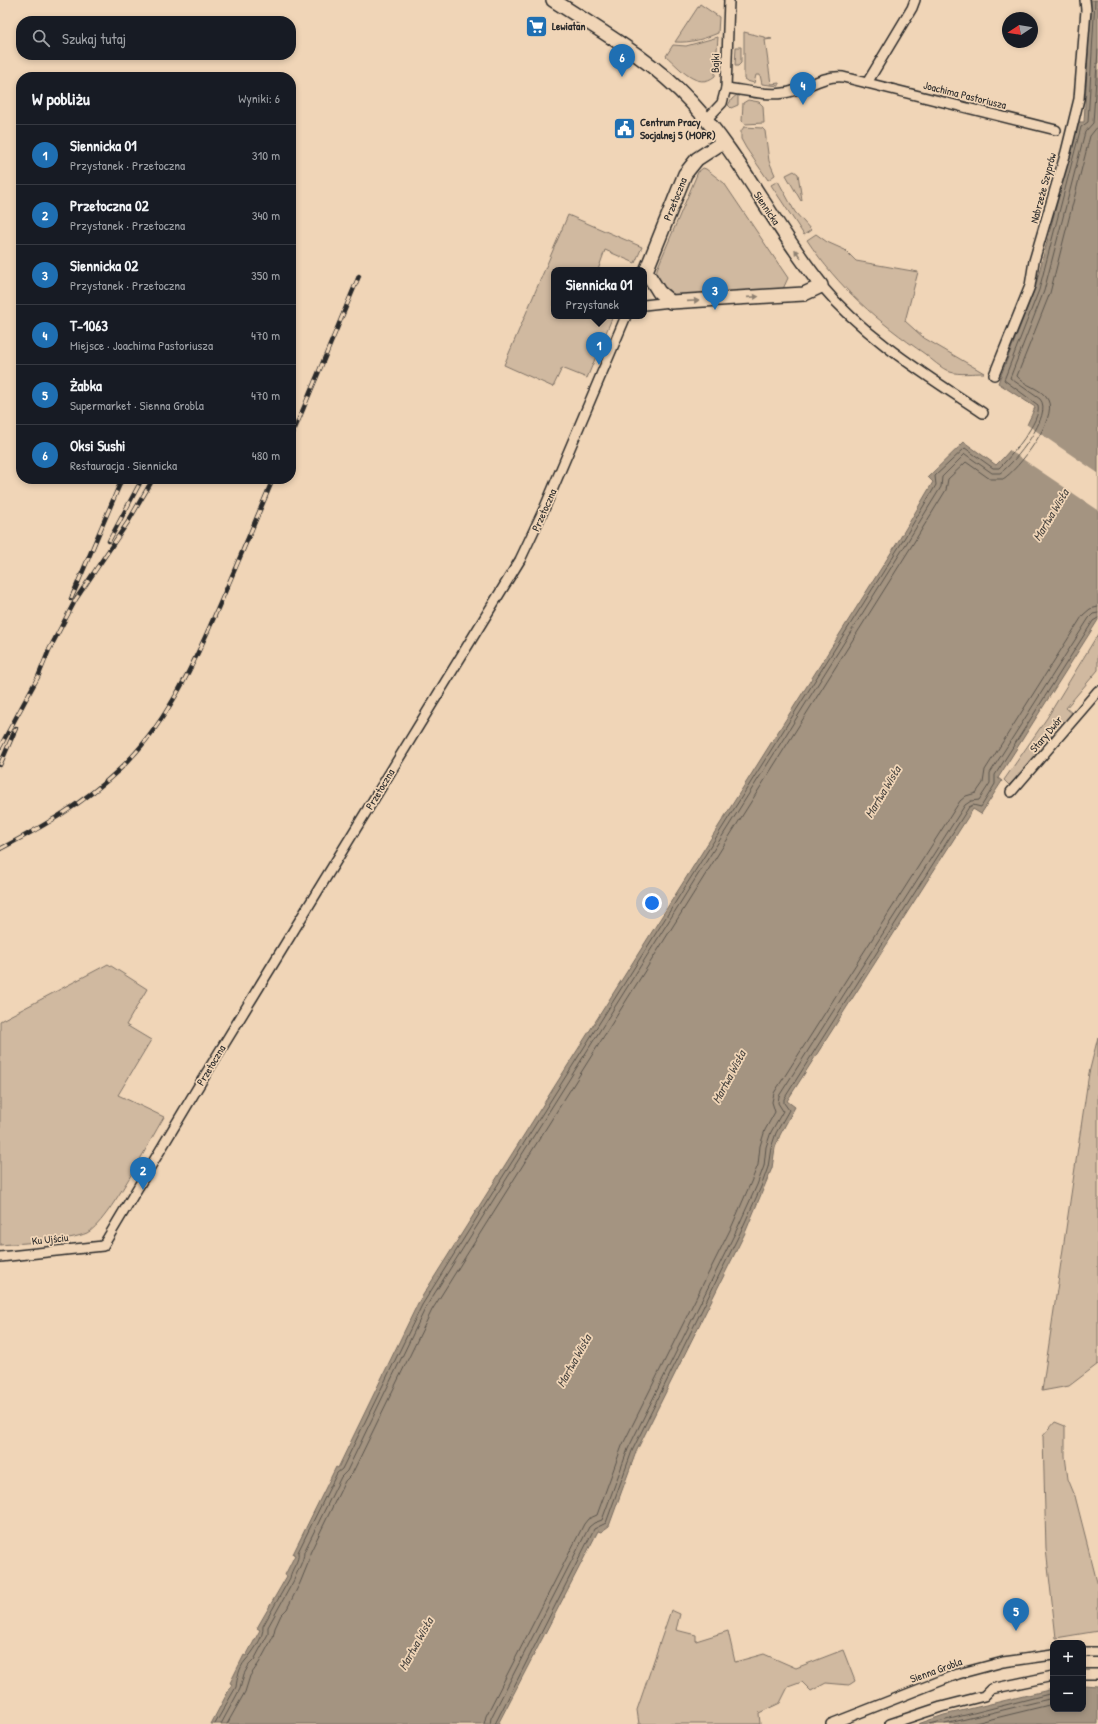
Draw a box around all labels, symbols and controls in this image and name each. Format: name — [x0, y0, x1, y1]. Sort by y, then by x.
north arrow — [1002, 12, 1038, 48]
supermarket icon: Lewiatan — [524, 13, 550, 39]
search box — [16, 16, 296, 60]
place label: Lewiatan — [552, 19, 585, 33]
icon: search — [30, 27, 52, 49]
text: Szukaj tutaj — [62, 28, 126, 49]
pin: 6 — [609, 44, 635, 77]
street label: Bajki — [708, 53, 722, 73]
pin: 4 — [790, 72, 816, 105]
street label: Joachima Pastoriusza — [922, 78, 1009, 112]
text: W pobliżu — [32, 87, 90, 110]
text: Wyniki: 6 — [238, 89, 280, 107]
public building icon: Centrum Pracy Socjalnej 5 (MOPR) — [611, 115, 637, 141]
place label: Centrum Pracy Socjalnej 5 (MOPR) — [640, 115, 716, 143]
text: Siennicka 01 — [70, 135, 137, 156]
text: 1 — [43, 146, 47, 164]
text: 310 m — [252, 146, 280, 164]
street label: Nabrzeże Szyprów — [1027, 151, 1059, 225]
text: Przystanek · Przetoczna — [70, 156, 185, 174]
street label: Przetoczna — [660, 175, 690, 223]
street label: Siennicka — [751, 189, 784, 228]
text: Przetoczna 02 — [70, 195, 149, 216]
text: 2 — [42, 206, 48, 224]
text: 340 m — [252, 206, 280, 224]
text: Przystanek · Przetoczna — [70, 216, 185, 234]
one-way arrow — [794, 249, 802, 259]
text: Siennicka 02 — [70, 255, 138, 276]
text: 3 — [42, 266, 48, 284]
text: 350 m — [251, 266, 280, 284]
popup — [551, 267, 647, 319]
text: Siennicka 01 — [566, 274, 632, 295]
text: Przystanek · Przetoczna — [70, 276, 185, 294]
pin: 3 — [702, 277, 728, 310]
one-way arrow — [747, 293, 759, 300]
text: Przystanek — [566, 295, 619, 313]
one-way arrow — [687, 297, 699, 304]
text: T-1063 — [70, 315, 108, 336]
text: 4 — [43, 326, 47, 344]
text: 470 m — [251, 326, 280, 344]
pin: 1 — [586, 332, 612, 365]
text: Miejsce · Joachima Pastoriusza — [70, 336, 213, 354]
text: Żabka — [70, 375, 102, 396]
text: 5 — [42, 386, 48, 404]
text: 470 m — [251, 386, 280, 404]
text: Supermarket · Sienna Grobla — [70, 396, 204, 414]
text: Oksi Sushi — [70, 435, 125, 456]
text: 6 — [42, 446, 48, 464]
text: 480 m — [252, 446, 280, 464]
text: Restauracja · Siennicka — [70, 456, 177, 474]
water label: Martwa Wisła — [1028, 485, 1073, 544]
street label: Przetoczna — [528, 486, 560, 533]
street label: Stary Dwór — [1027, 712, 1066, 755]
water label: Martwa Wisła — [860, 762, 905, 821]
street label: Przetoczna — [362, 765, 398, 812]
your location — [642, 893, 662, 913]
street label: Przetoczna — [193, 1041, 229, 1088]
water label: Martwa Wisła — [708, 1046, 750, 1106]
pin: 2 — [130, 1157, 156, 1190]
street label: Ku Ujściu — [31, 1230, 70, 1248]
water label: Martwa Wisła — [552, 1330, 596, 1390]
pin: 5 — [1003, 1598, 1029, 1631]
water label: Martwa Wisła — [394, 1613, 438, 1673]
map controls — [1050, 1640, 1086, 1712]
button: + — [1050, 1640, 1086, 1676]
street label: Sienna Grobla — [908, 1654, 965, 1686]
button: − — [1050, 1676, 1086, 1712]

